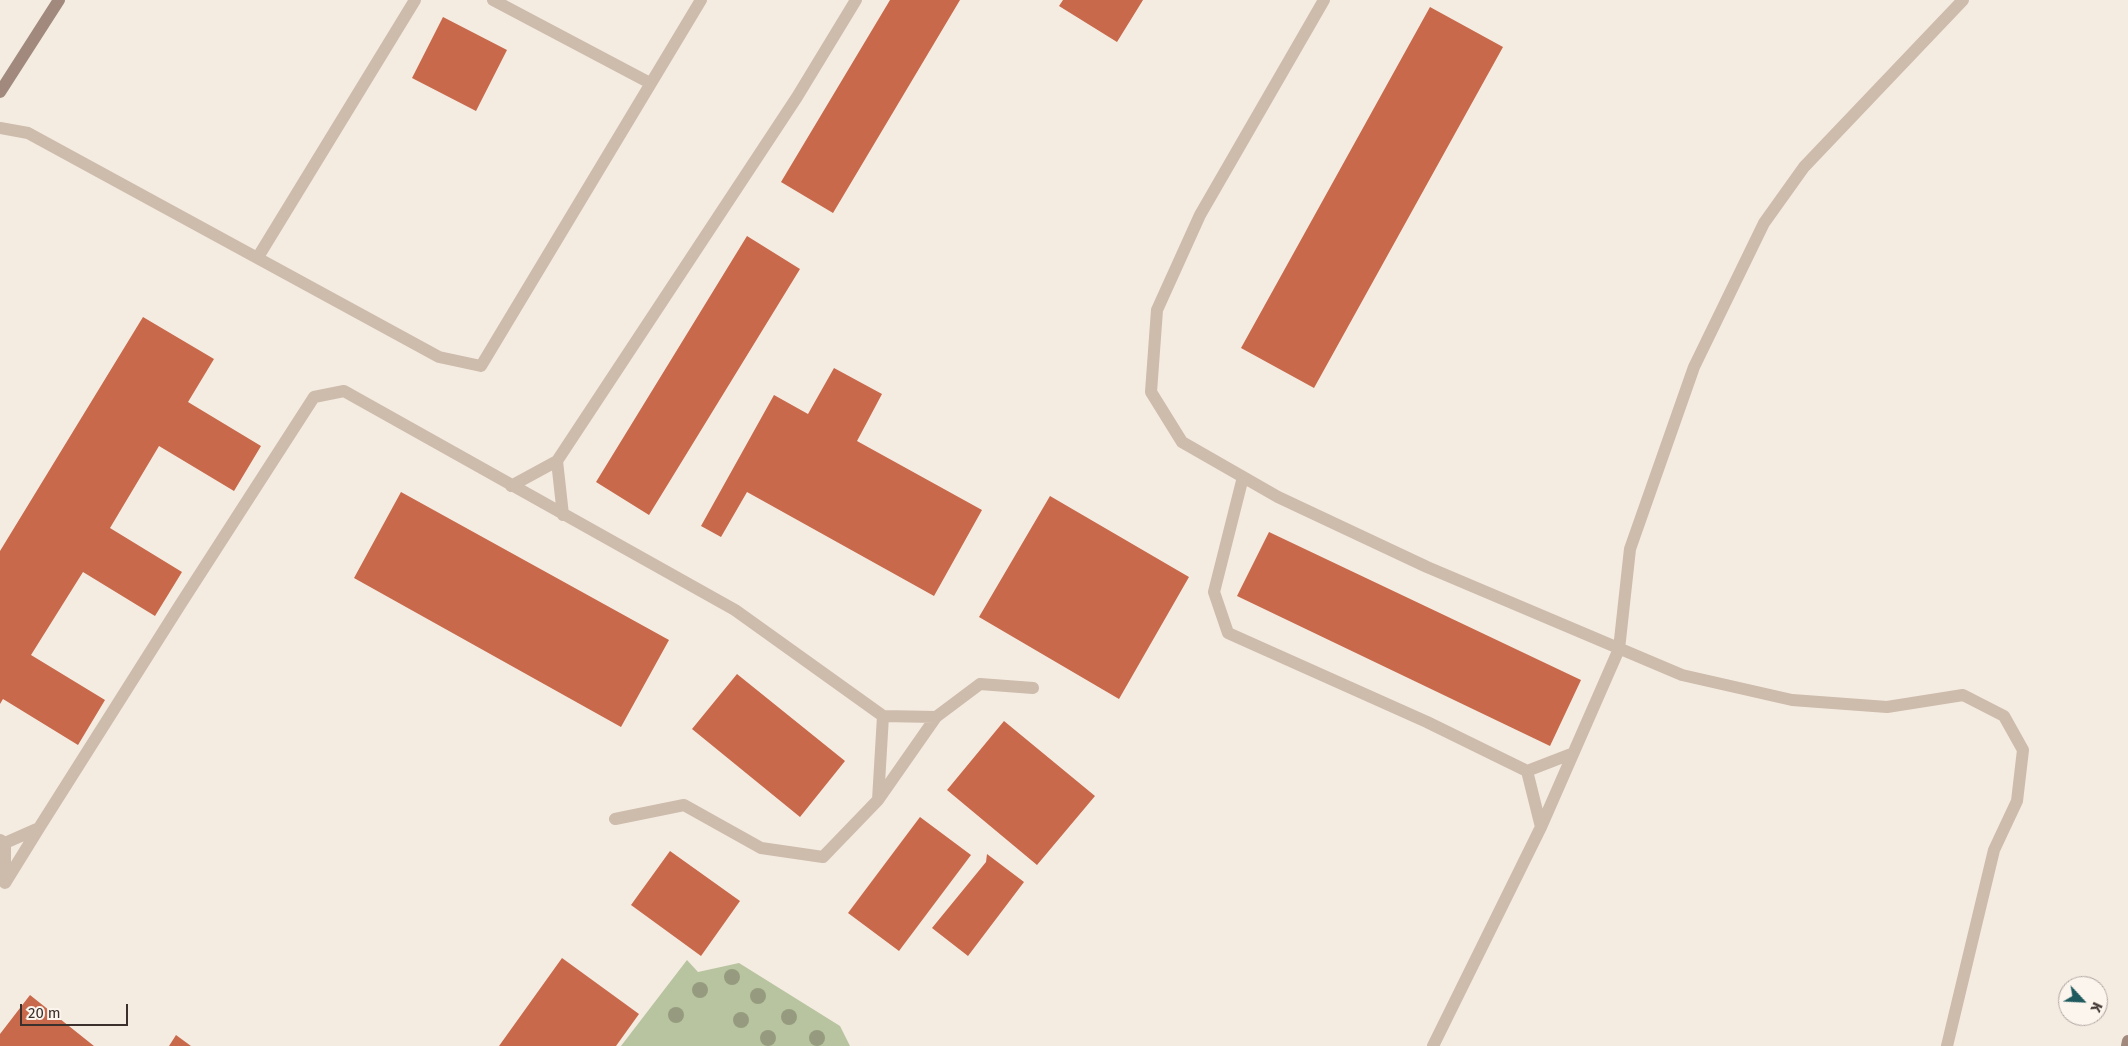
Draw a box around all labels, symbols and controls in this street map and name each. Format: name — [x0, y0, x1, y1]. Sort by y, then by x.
north arrow — [2058, 976, 2108, 1026]
scale bar — [22, 994, 130, 1026]
text: K — [2087, 1000, 2106, 1015]
text: 20 m — [28, 1004, 61, 1022]

